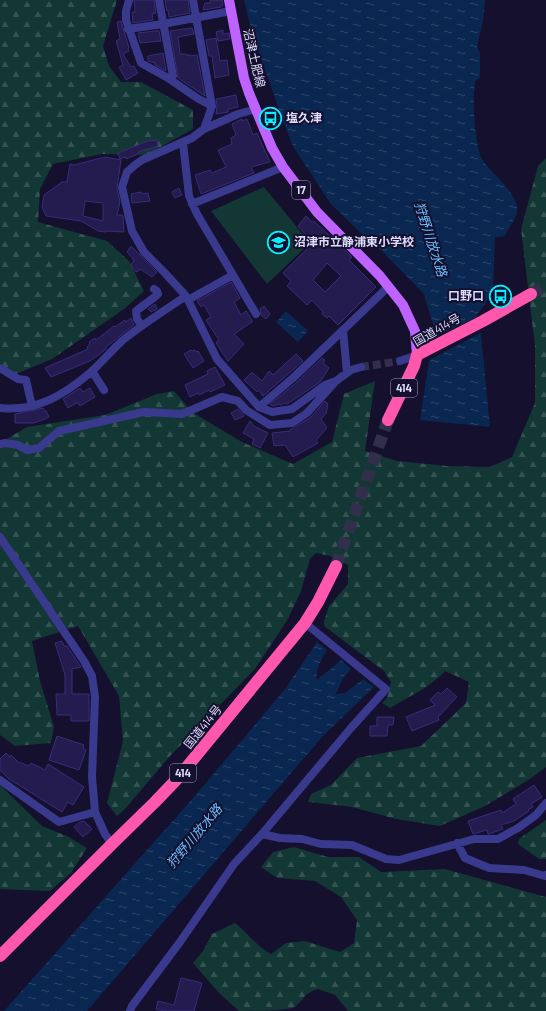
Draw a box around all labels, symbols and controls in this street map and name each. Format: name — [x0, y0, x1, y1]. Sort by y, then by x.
street label: 沼津土肥線 — [241, 27, 269, 89]
bus stop icon: 塩久津 — [257, 105, 283, 131]
place label: 塩久津 — [286, 110, 322, 124]
road number: 17 — [292, 181, 310, 199]
water label: 狩野川放水路 — [411, 199, 451, 280]
school or university icon: 沼津市立静浦東小学校 — [266, 229, 292, 255]
place label: 沼津市立静浦東小学校 — [294, 234, 414, 248]
bus stop icon: 口野口 — [487, 283, 513, 309]
place label: 口野口 — [448, 288, 484, 302]
street label: 国道414号 — [410, 310, 463, 348]
road number: 414 — [391, 379, 417, 397]
street label: 国道414号 — [180, 702, 224, 751]
road number: 414 — [170, 764, 196, 782]
water label: 狩野川放水路 — [163, 800, 226, 871]

